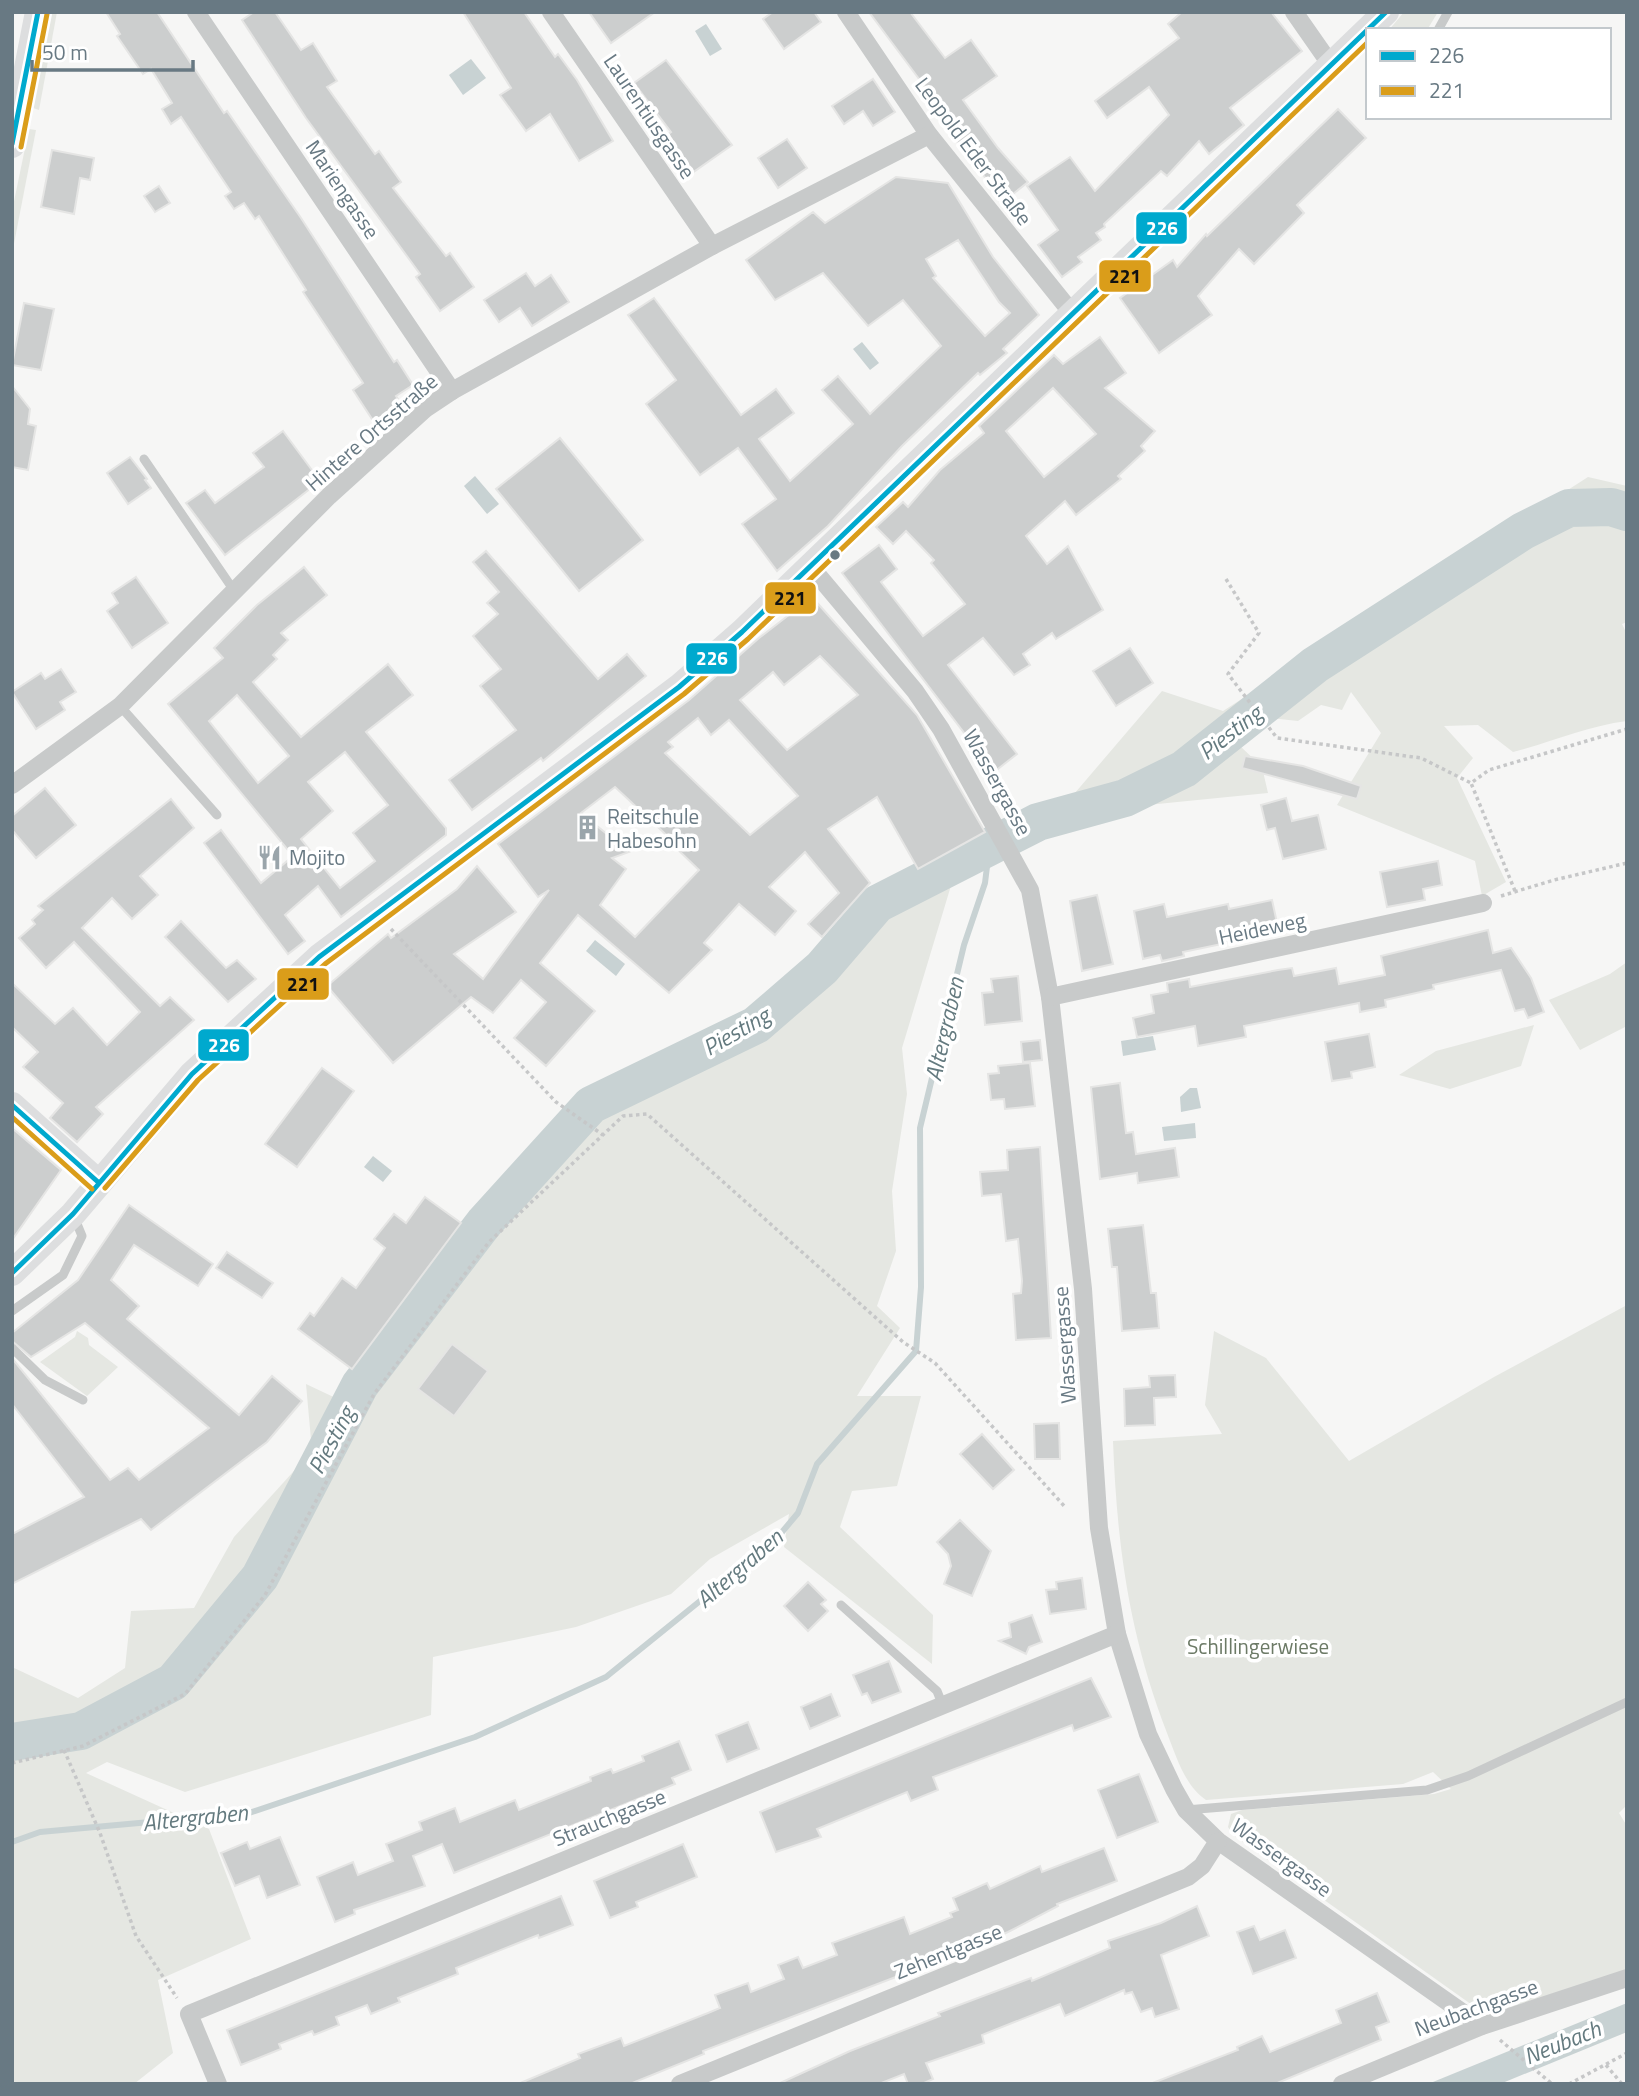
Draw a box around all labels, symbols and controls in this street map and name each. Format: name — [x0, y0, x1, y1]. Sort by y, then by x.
scale bar — [32, 28, 192, 72]
legend — [1366, 28, 1611, 119]
text: 50 m — [42, 36, 88, 68]
text: 226 — [1429, 39, 1464, 71]
street label: Laurentiusgasse — [596, 47, 704, 185]
street label: Leopold Eder Straße — [908, 70, 1040, 232]
text: 221 — [1429, 74, 1464, 106]
street label: Mariengasse — [298, 133, 388, 245]
line badge: 226 — [1135, 211, 1188, 245]
text: 226 — [1146, 213, 1178, 242]
line badge: 221 — [1098, 259, 1152, 293]
text: 221 — [1109, 261, 1141, 290]
street label: Hintere Ortsstraße — [298, 365, 444, 499]
unlabelled marker — [828, 548, 842, 562]
line badge: 221 — [764, 581, 817, 615]
text: 221 — [774, 583, 806, 612]
line badge: 226 — [685, 642, 738, 675]
text: 226 — [696, 643, 728, 672]
water label: Piesting — [1191, 695, 1271, 768]
street label: Wassergasse — [956, 723, 1040, 841]
place label: Reitschule Habesohn — [607, 800, 699, 856]
building icon: Reitschule Habesohn — [573, 814, 601, 842]
place label: Mojito — [289, 841, 345, 873]
restaurant icon: Mojito — [255, 843, 283, 871]
street label: Heideweg — [1216, 903, 1309, 953]
line badge: 221 — [276, 967, 330, 1001]
text: 221 — [287, 969, 319, 998]
water label: Altergraben — [915, 973, 973, 1084]
water label: Piesting — [696, 997, 778, 1064]
line badge: 226 — [197, 1028, 250, 1062]
text: 226 — [208, 1030, 240, 1059]
street label: Wassergasse — [1044, 1285, 1084, 1405]
water label: Piesting — [299, 1398, 364, 1480]
water label: Altergraben — [688, 1520, 791, 1616]
park label: Schillingerwiese — [1187, 1630, 1329, 1662]
street label: Strauchgasse — [548, 1780, 670, 1854]
water label: Altergraben — [141, 1794, 250, 1840]
street label: Wassergasse — [1225, 1810, 1339, 1904]
street label: Zehentgasse — [889, 1915, 1007, 1987]
street label: Neubachgasse — [1410, 1970, 1542, 2044]
water label: Neubach — [1518, 2011, 1606, 2073]

